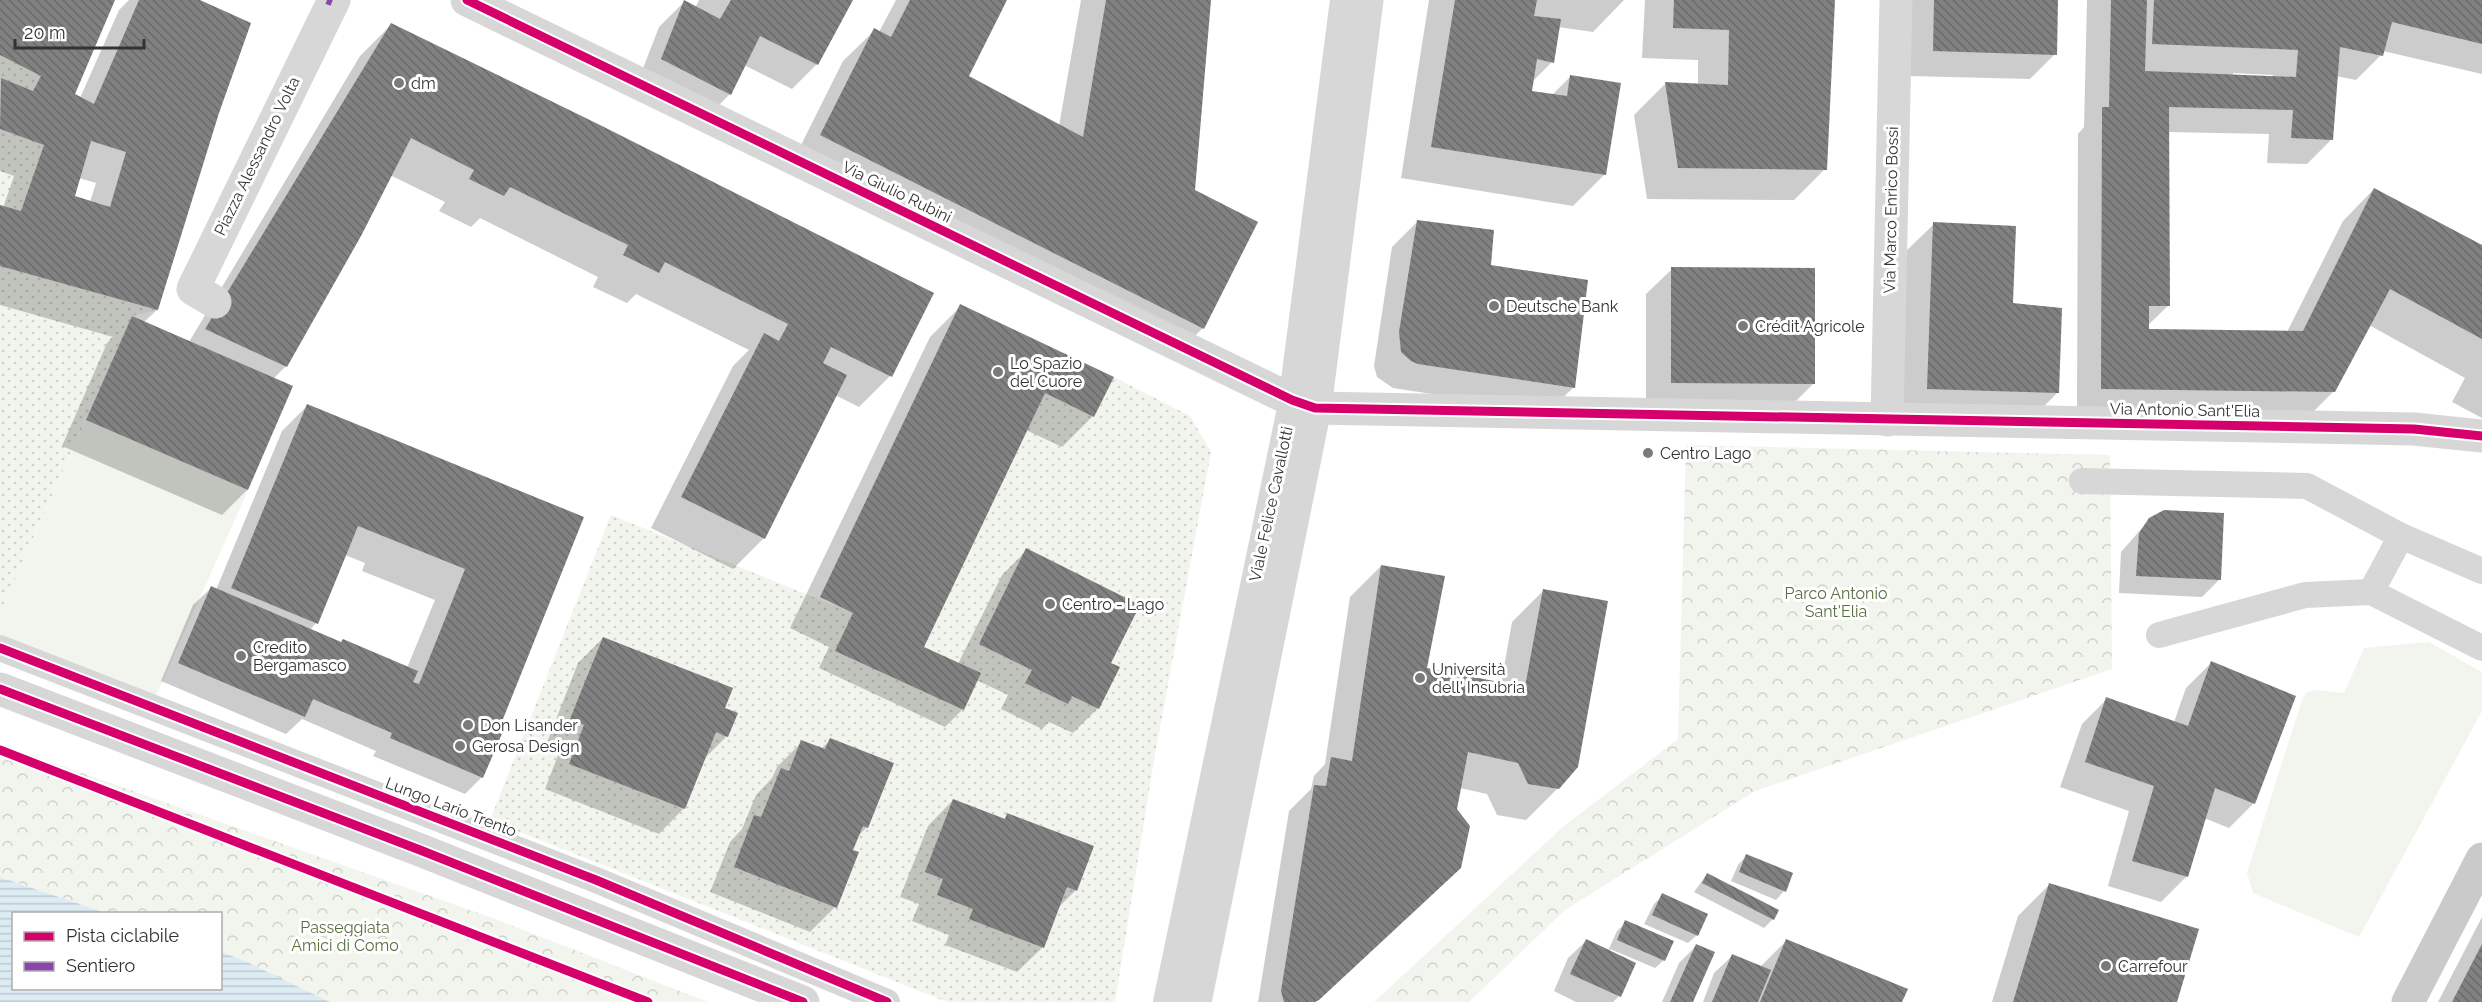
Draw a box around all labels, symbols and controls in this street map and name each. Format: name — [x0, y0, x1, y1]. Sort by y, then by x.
scale bar — [15, 12, 144, 50]
text: 20 m — [24, 22, 66, 43]
street label: Piazza Alessandro Volta — [210, 73, 304, 239]
place label: dm — [411, 74, 436, 93]
marker: dm — [392, 76, 406, 90]
street label: Via Marco Enrico Bossi — [1880, 126, 1902, 294]
street label: Via Giulio Rubini — [839, 157, 955, 227]
place label: Deutsche Bank — [1506, 297, 1619, 316]
marker: Deutsche Bank — [1487, 299, 1501, 313]
place label: Crédit Agricole — [1755, 317, 1865, 336]
marker: Crédit Agricole — [1736, 319, 1750, 333]
place label: Lo Spazio del Cuore — [1010, 354, 1082, 391]
marker: Lo Spazio del Cuore — [991, 365, 1005, 379]
street label: Via Antonio Sant'Elia — [2110, 399, 2260, 421]
street label: Viale Felice Cavallotti — [1245, 425, 1297, 583]
place label: Centro Lago — [1660, 444, 1751, 463]
marker: Centro Lago — [1641, 446, 1655, 460]
park label: Parco Antonio Sant'Elia — [1785, 584, 1887, 621]
place label: Centro - Lago — [1062, 595, 1164, 614]
marker: Centro - Lago — [1043, 597, 1057, 611]
place label: Credito Bergamasco — [253, 638, 346, 675]
marker: Credito Bergamasco — [234, 649, 248, 663]
place label: Università dell' Insubria — [1432, 660, 1525, 697]
marker: Università dell' Insubria — [1413, 671, 1427, 685]
place label: Don Lisander — [480, 716, 578, 735]
marker: Don Lisander — [461, 718, 475, 732]
place label: Gerosa Design — [472, 737, 580, 756]
marker: Gerosa Design — [453, 739, 467, 753]
street label: Lungo Lario Trento — [383, 773, 519, 841]
legend — [12, 912, 222, 990]
park label: Passeggiata Amici di Como — [291, 918, 399, 955]
text: Pista ciclabile — [66, 925, 180, 946]
text: Sentiero — [66, 955, 135, 976]
place label: Carrefour — [2118, 957, 2188, 976]
marker: Carrefour — [2099, 959, 2113, 973]

